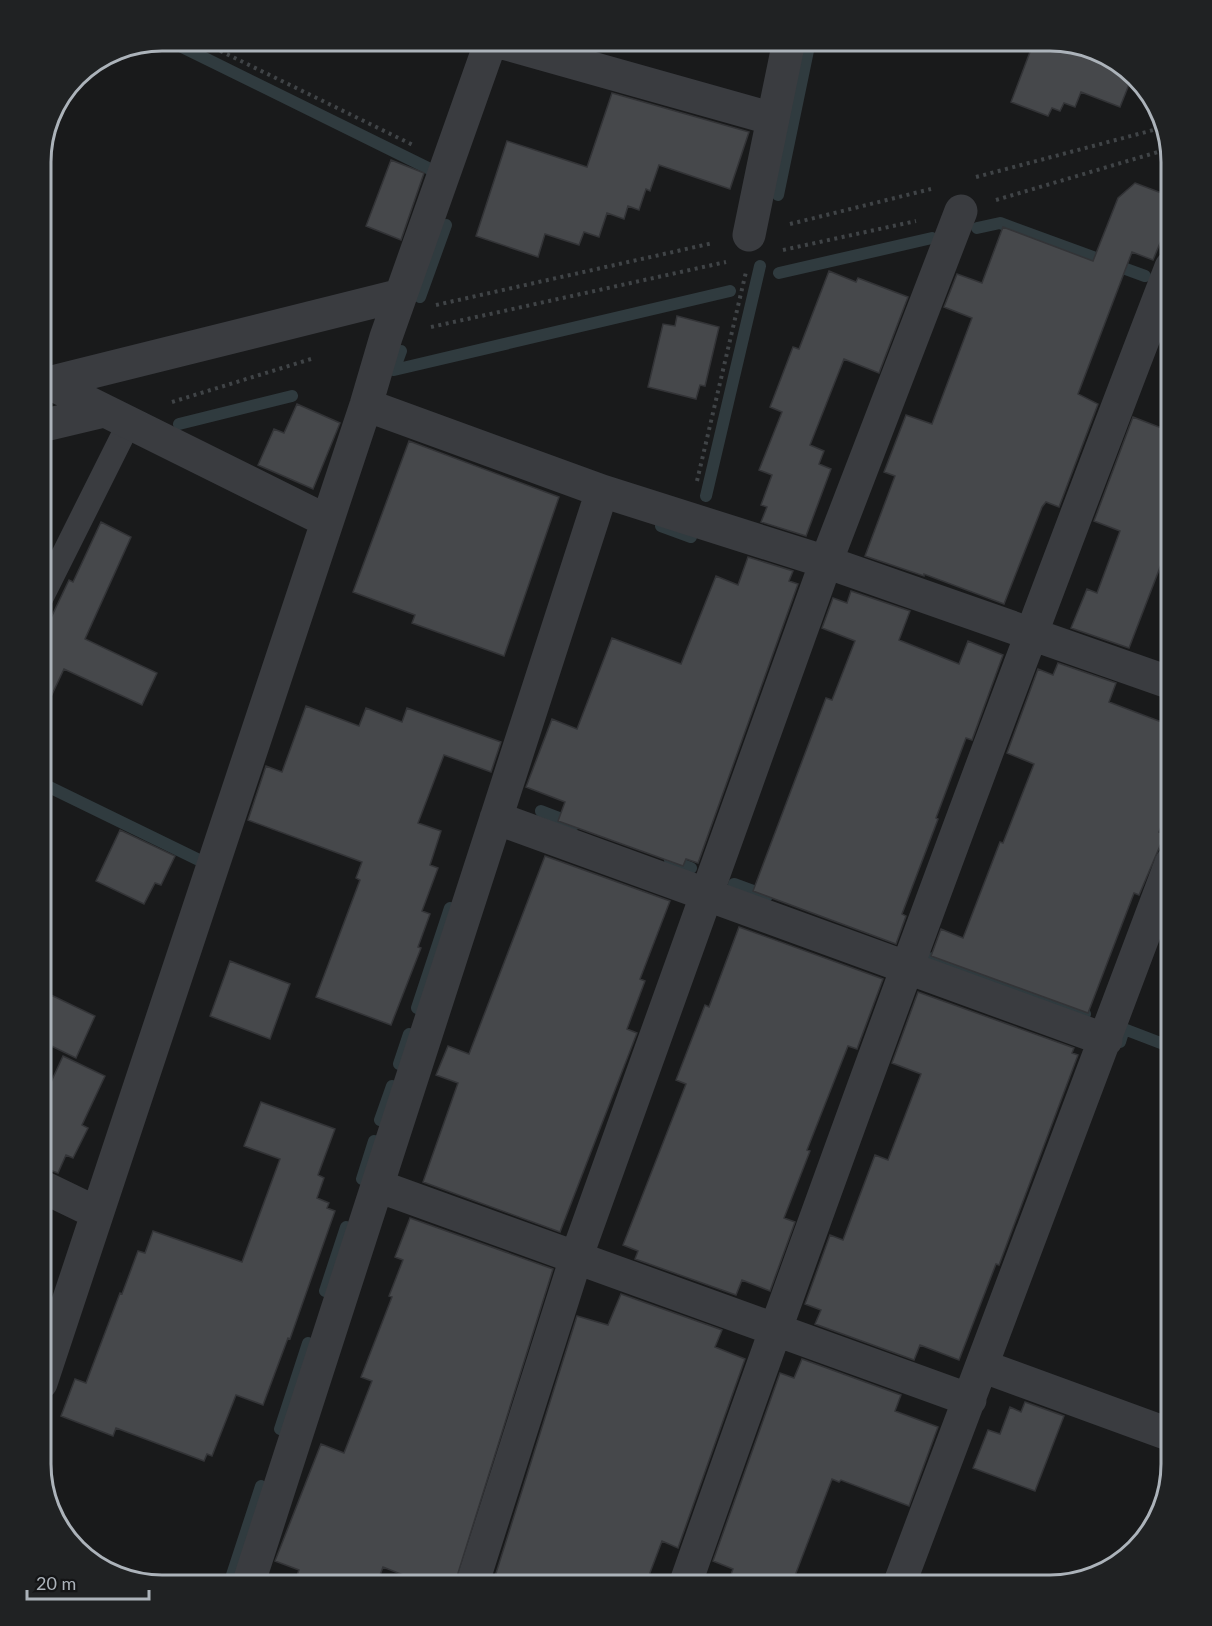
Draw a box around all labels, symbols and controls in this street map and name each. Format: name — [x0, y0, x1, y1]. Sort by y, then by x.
scale bar — [27, 1563, 148, 1601]
text: 20 m — [36, 1572, 76, 1594]

